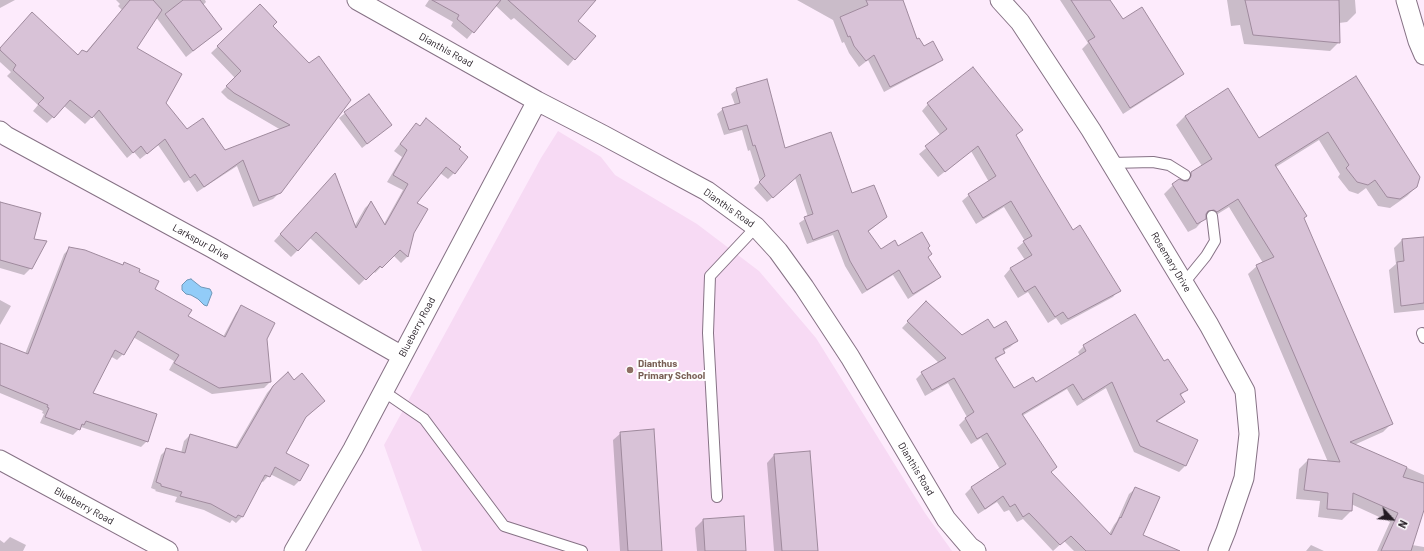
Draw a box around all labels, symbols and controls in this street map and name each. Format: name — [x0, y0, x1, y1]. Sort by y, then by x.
street label: Dianthis Road — [417, 30, 475, 70]
street label: Dianthis Road — [701, 186, 757, 230]
street label: Larkspur Drive — [171, 221, 231, 263]
street label: Rosemary Drive — [1148, 230, 1194, 294]
street label: Blueberry Road — [396, 295, 438, 359]
place label: Dianthus Primary School — [638, 358, 705, 382]
marker: Dianthus Primary School — [625, 365, 635, 375]
street label: Dianthis Road — [895, 440, 937, 498]
street label: Blueberry Road — [52, 485, 116, 527]
north arrow — [1372, 499, 1412, 539]
text: N — [1396, 518, 1411, 531]

